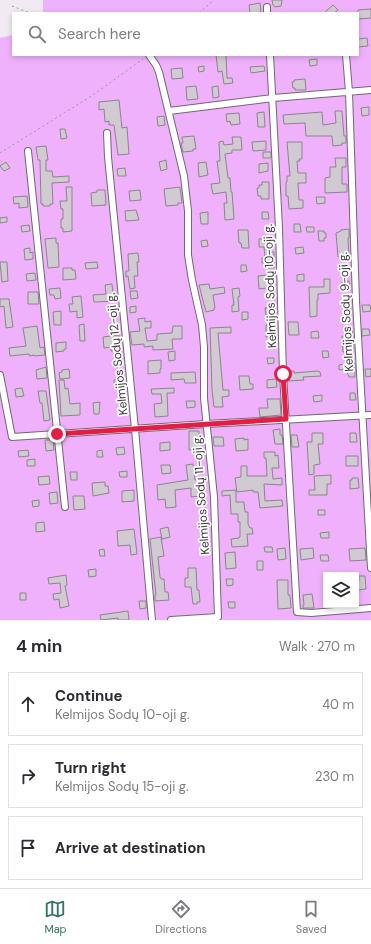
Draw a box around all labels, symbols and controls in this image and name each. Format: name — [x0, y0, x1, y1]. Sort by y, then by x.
search box — [12, 12, 359, 56]
icon: search — [26, 23, 48, 45]
text: Search here — [58, 24, 141, 44]
street label: Kelmijos Sodų 10-oji g. — [260, 224, 280, 348]
street label: Kelmijos Sodų 9-oji g. — [335, 252, 357, 372]
street label: Kelmijos Sodų 12-oji g. — [103, 292, 131, 416]
route start — [274, 365, 292, 383]
route end — [48, 425, 66, 443]
street label: Kelmijos Sodų 11-oji g. — [189, 435, 213, 555]
map controls — [323, 572, 359, 608]
button: layers — [323, 572, 359, 608]
text: 4 min — [16, 635, 62, 657]
text: Walk · 270 m — [279, 638, 355, 655]
text: Continue — [55, 686, 123, 706]
icon: ahead — [17, 693, 39, 715]
text: 40 m — [322, 696, 354, 713]
text: Kelmijos Sodų 10-oji g. — [55, 706, 190, 723]
text: Turn right — [55, 758, 126, 778]
icon: right — [17, 765, 39, 787]
text: 230 m — [315, 768, 354, 785]
text: Kelmijos Sodų 15-oji g. — [55, 778, 189, 795]
icon: arrive — [17, 837, 39, 859]
text: Arrive at destination — [55, 838, 206, 858]
tab: Map — [44, 898, 67, 936]
tab: Directions — [155, 898, 207, 936]
tab: Saved — [296, 898, 327, 936]

